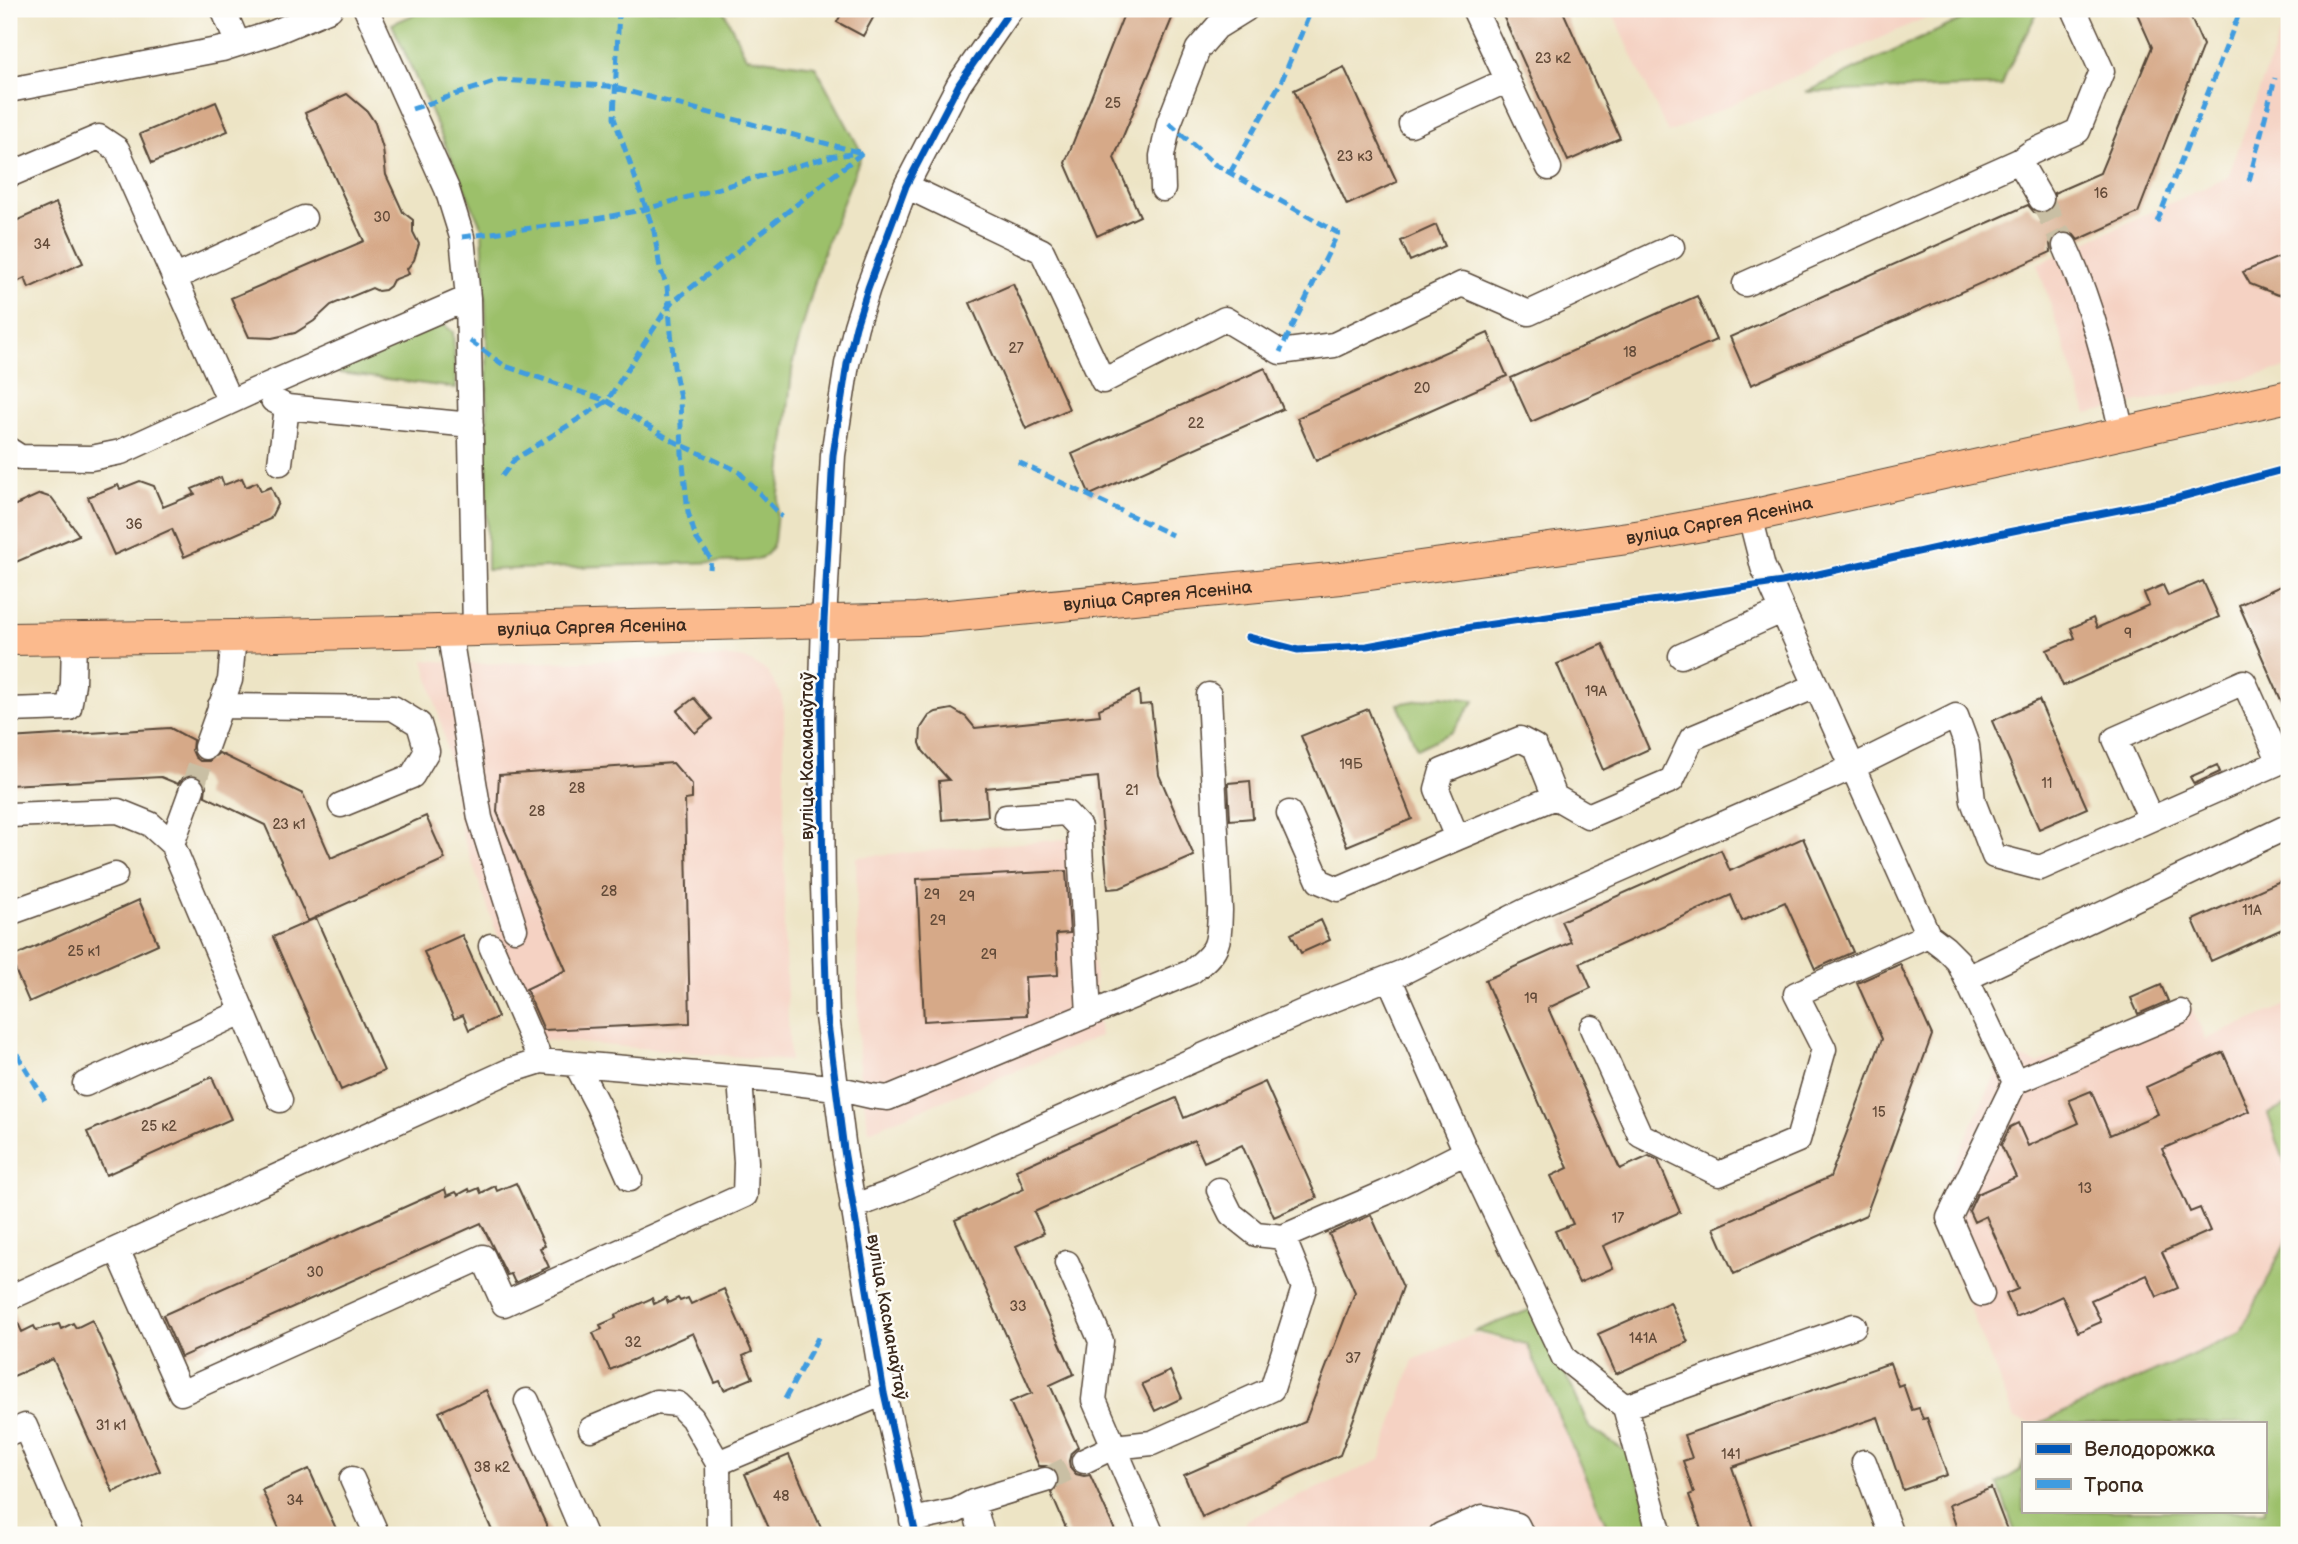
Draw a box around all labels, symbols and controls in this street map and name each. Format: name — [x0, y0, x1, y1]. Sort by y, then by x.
house number: 23 к2 — [1535, 50, 1572, 67]
house number: 25 — [1105, 95, 1121, 112]
house number: 23 к3 — [1337, 148, 1373, 165]
house number: 16 — [2094, 185, 2108, 202]
house number: 30 — [374, 209, 390, 226]
house number: 34 — [33, 236, 51, 253]
house number: 27 — [1008, 340, 1024, 357]
house number: 18 — [1623, 344, 1637, 361]
house number: 20 — [1414, 380, 1430, 397]
house number: 22 — [1188, 415, 1205, 432]
street label: вуліца Сяргея Ясеніна — [1625, 492, 1815, 549]
house number: 36 — [125, 516, 143, 533]
street label: вуліца Сяргея Ясеніна — [1062, 576, 1253, 615]
street label: вуліца Сяргея Ясеніна — [497, 614, 687, 640]
house number: 9 — [2124, 625, 2132, 642]
street label: вуліца Касманаўтаў — [797, 671, 818, 840]
house number: 19А — [1585, 683, 1608, 700]
house number: 19Б — [1339, 756, 1363, 773]
house number: 11 — [2042, 775, 2052, 792]
house number: 28 — [569, 780, 585, 797]
house number: 21 — [1125, 782, 1139, 799]
house number: 28 — [529, 803, 545, 820]
house number: 23 к1 — [272, 816, 306, 833]
house number: 28 — [601, 883, 617, 900]
house number: 29 — [924, 886, 940, 903]
house number: 29 — [959, 888, 975, 905]
house number: 11А — [2242, 902, 2262, 919]
house number: 29 — [930, 912, 946, 929]
house number: 25 к1 — [68, 943, 100, 960]
house number: 29 — [981, 946, 997, 963]
house number: 19 — [1524, 990, 1538, 1007]
house number: 15 — [1872, 1104, 1886, 1121]
house number: 25 к2 — [141, 1118, 178, 1135]
house number: 13 — [2078, 1180, 2092, 1197]
house number: 17 — [1612, 1210, 1624, 1227]
street label: вуліца Касманаўтаў — [862, 1232, 912, 1402]
house number: 30 — [307, 1264, 323, 1281]
house number: 33 — [1009, 1298, 1027, 1315]
house number: 141А — [1629, 1330, 1657, 1347]
house number: 32 — [625, 1334, 642, 1351]
house number: 37 — [1345, 1350, 1361, 1367]
house number: 31 к1 — [96, 1417, 126, 1434]
legend — [2022, 1422, 2266, 1512]
text: Велодорожка — [2084, 1437, 2216, 1462]
house number: 141 — [1721, 1446, 1741, 1463]
house number: 38 к2 — [474, 1459, 511, 1476]
text: Тропа — [2084, 1473, 2144, 1498]
house number: 48 — [773, 1488, 789, 1505]
house number: 34 — [286, 1492, 304, 1509]

